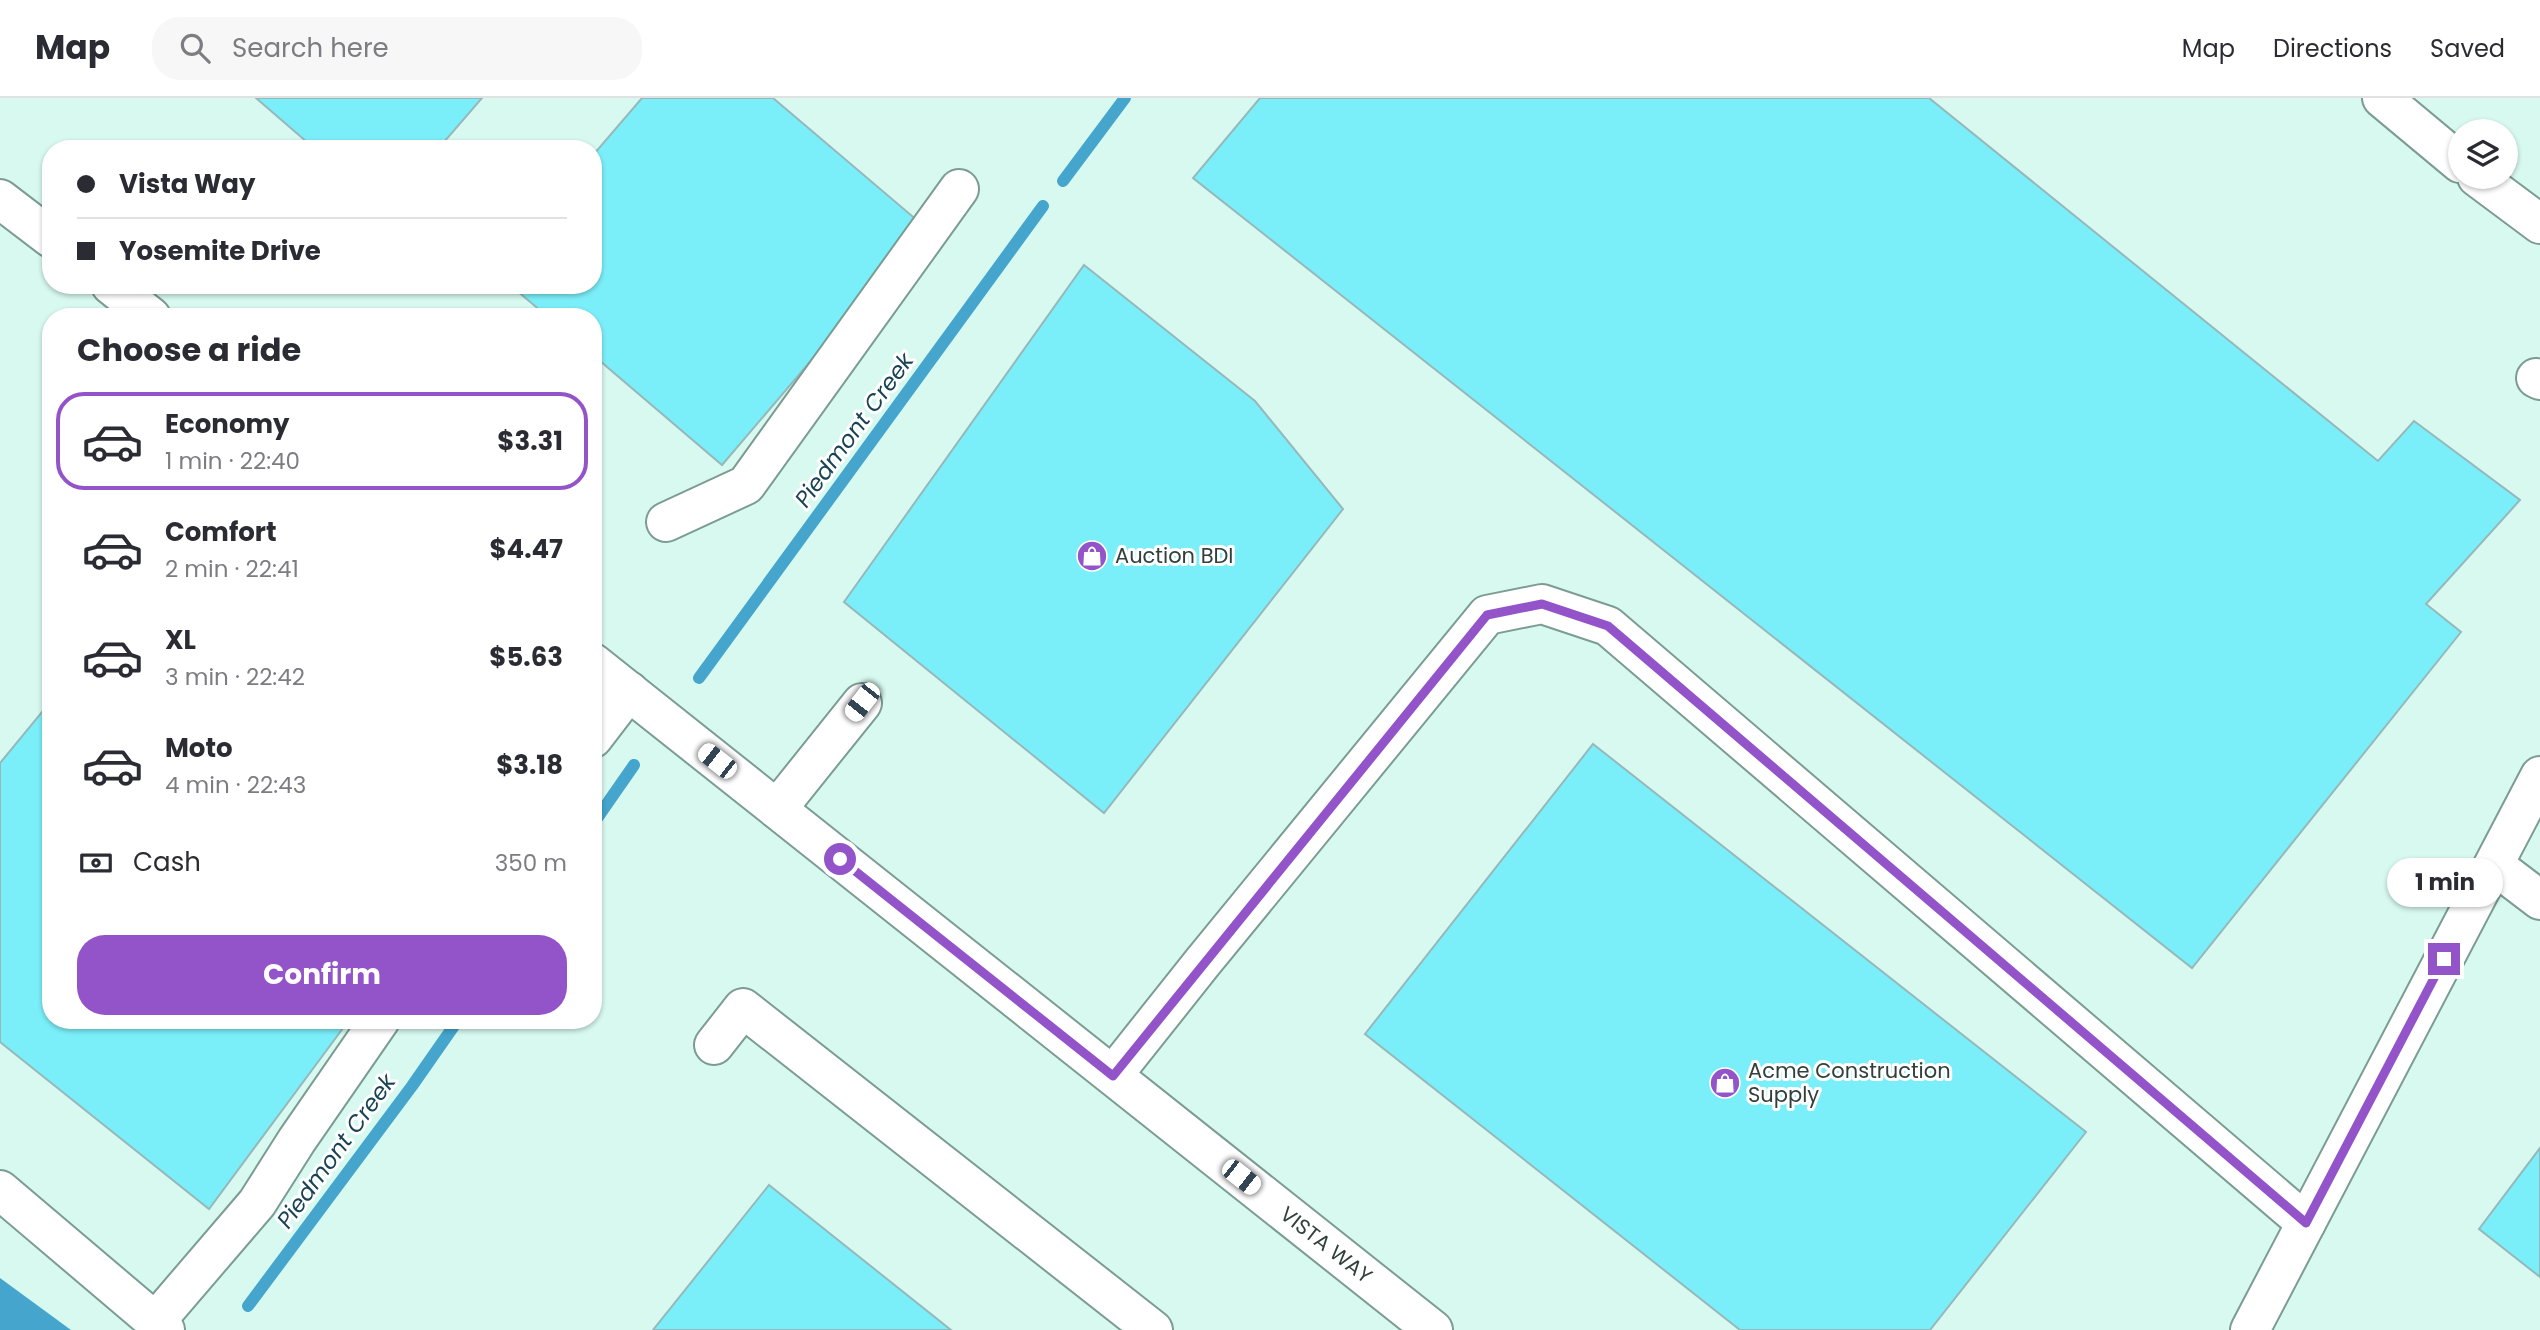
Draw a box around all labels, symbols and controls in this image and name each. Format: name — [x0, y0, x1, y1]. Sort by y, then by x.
search box — [152, 17, 642, 80]
text: Map — [35, 24, 110, 71]
icon: search — [176, 29, 214, 67]
text: Search here — [232, 30, 389, 66]
text: Map — [2182, 32, 2235, 65]
text: Directions — [2273, 32, 2392, 65]
text: Saved — [2430, 32, 2505, 65]
map controls — [2448, 119, 2518, 189]
button: layers — [2448, 119, 2518, 189]
text: Vista Way — [119, 166, 255, 202]
text: Yosemite Drive — [119, 233, 321, 269]
text: Choose a ride — [77, 327, 301, 372]
water label: Piedmont Creek — [787, 345, 922, 514]
text: Economy — [165, 406, 289, 442]
icon: car — [81, 410, 144, 473]
text: $3.31 — [497, 423, 563, 459]
text: 1 min · 22:40 — [165, 445, 300, 477]
text: Comfort — [165, 514, 277, 550]
icon: car — [81, 518, 144, 581]
text: $4.47 — [489, 531, 563, 567]
shop icon: Auction BDI — [1075, 539, 1109, 573]
place label: Auction BDI — [1115, 541, 1234, 570]
text: 2 min · 22:41 — [165, 553, 299, 585]
text: XL — [165, 622, 196, 658]
icon: car — [81, 626, 144, 689]
text: $5.63 — [489, 639, 563, 675]
text: 3 min · 22:42 — [165, 661, 305, 693]
car — [841, 679, 884, 725]
text: Moto — [165, 730, 233, 766]
icon: car — [81, 734, 144, 797]
car — [694, 740, 741, 782]
text: $3.18 — [496, 747, 563, 783]
text: 4 min · 22:43 — [165, 769, 306, 801]
route start — [824, 843, 856, 875]
icon: cash — [77, 844, 115, 882]
text: Cash — [133, 844, 201, 880]
text: 350 m — [495, 847, 567, 879]
callout: 1 min — [2386, 858, 2502, 906]
text: 1 min — [2415, 866, 2475, 898]
button: Confirm — [77, 935, 567, 1015]
route end — [2428, 943, 2460, 975]
place label: Acme Construction Supply — [1748, 1056, 1951, 1109]
water label: Piedmont Creek — [269, 1066, 404, 1235]
shop icon: Acme Construction Supply — [1708, 1066, 1742, 1100]
car — [1218, 1156, 1265, 1198]
street label: VISTA WAY — [1274, 1199, 1378, 1290]

